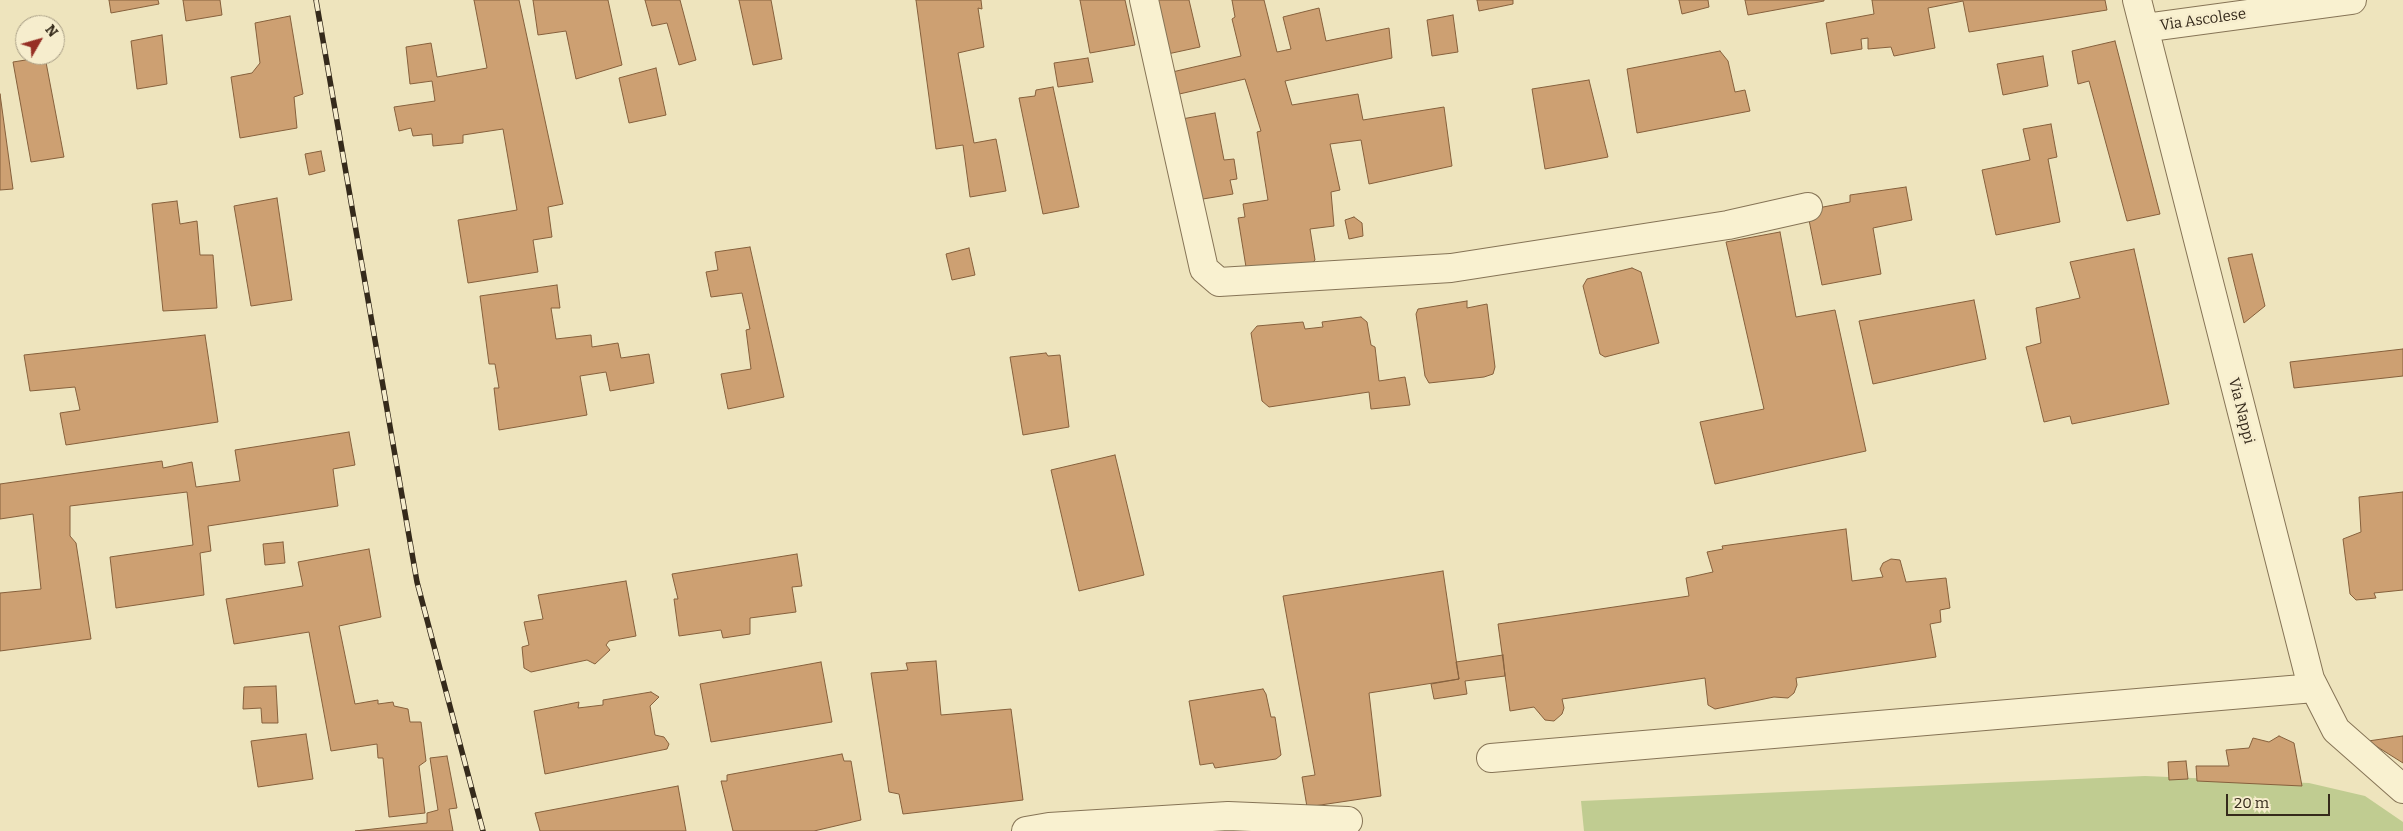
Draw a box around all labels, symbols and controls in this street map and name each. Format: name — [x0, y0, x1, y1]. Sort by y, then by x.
street label: Via Ascolese — [2159, 5, 2247, 35]
north arrow — [15, 15, 65, 65]
text: N — [41, 22, 61, 41]
street label: Via Nappi — [2224, 376, 2258, 446]
scale bar — [2228, 784, 2332, 816]
text: 20 m — [2234, 794, 2269, 812]

